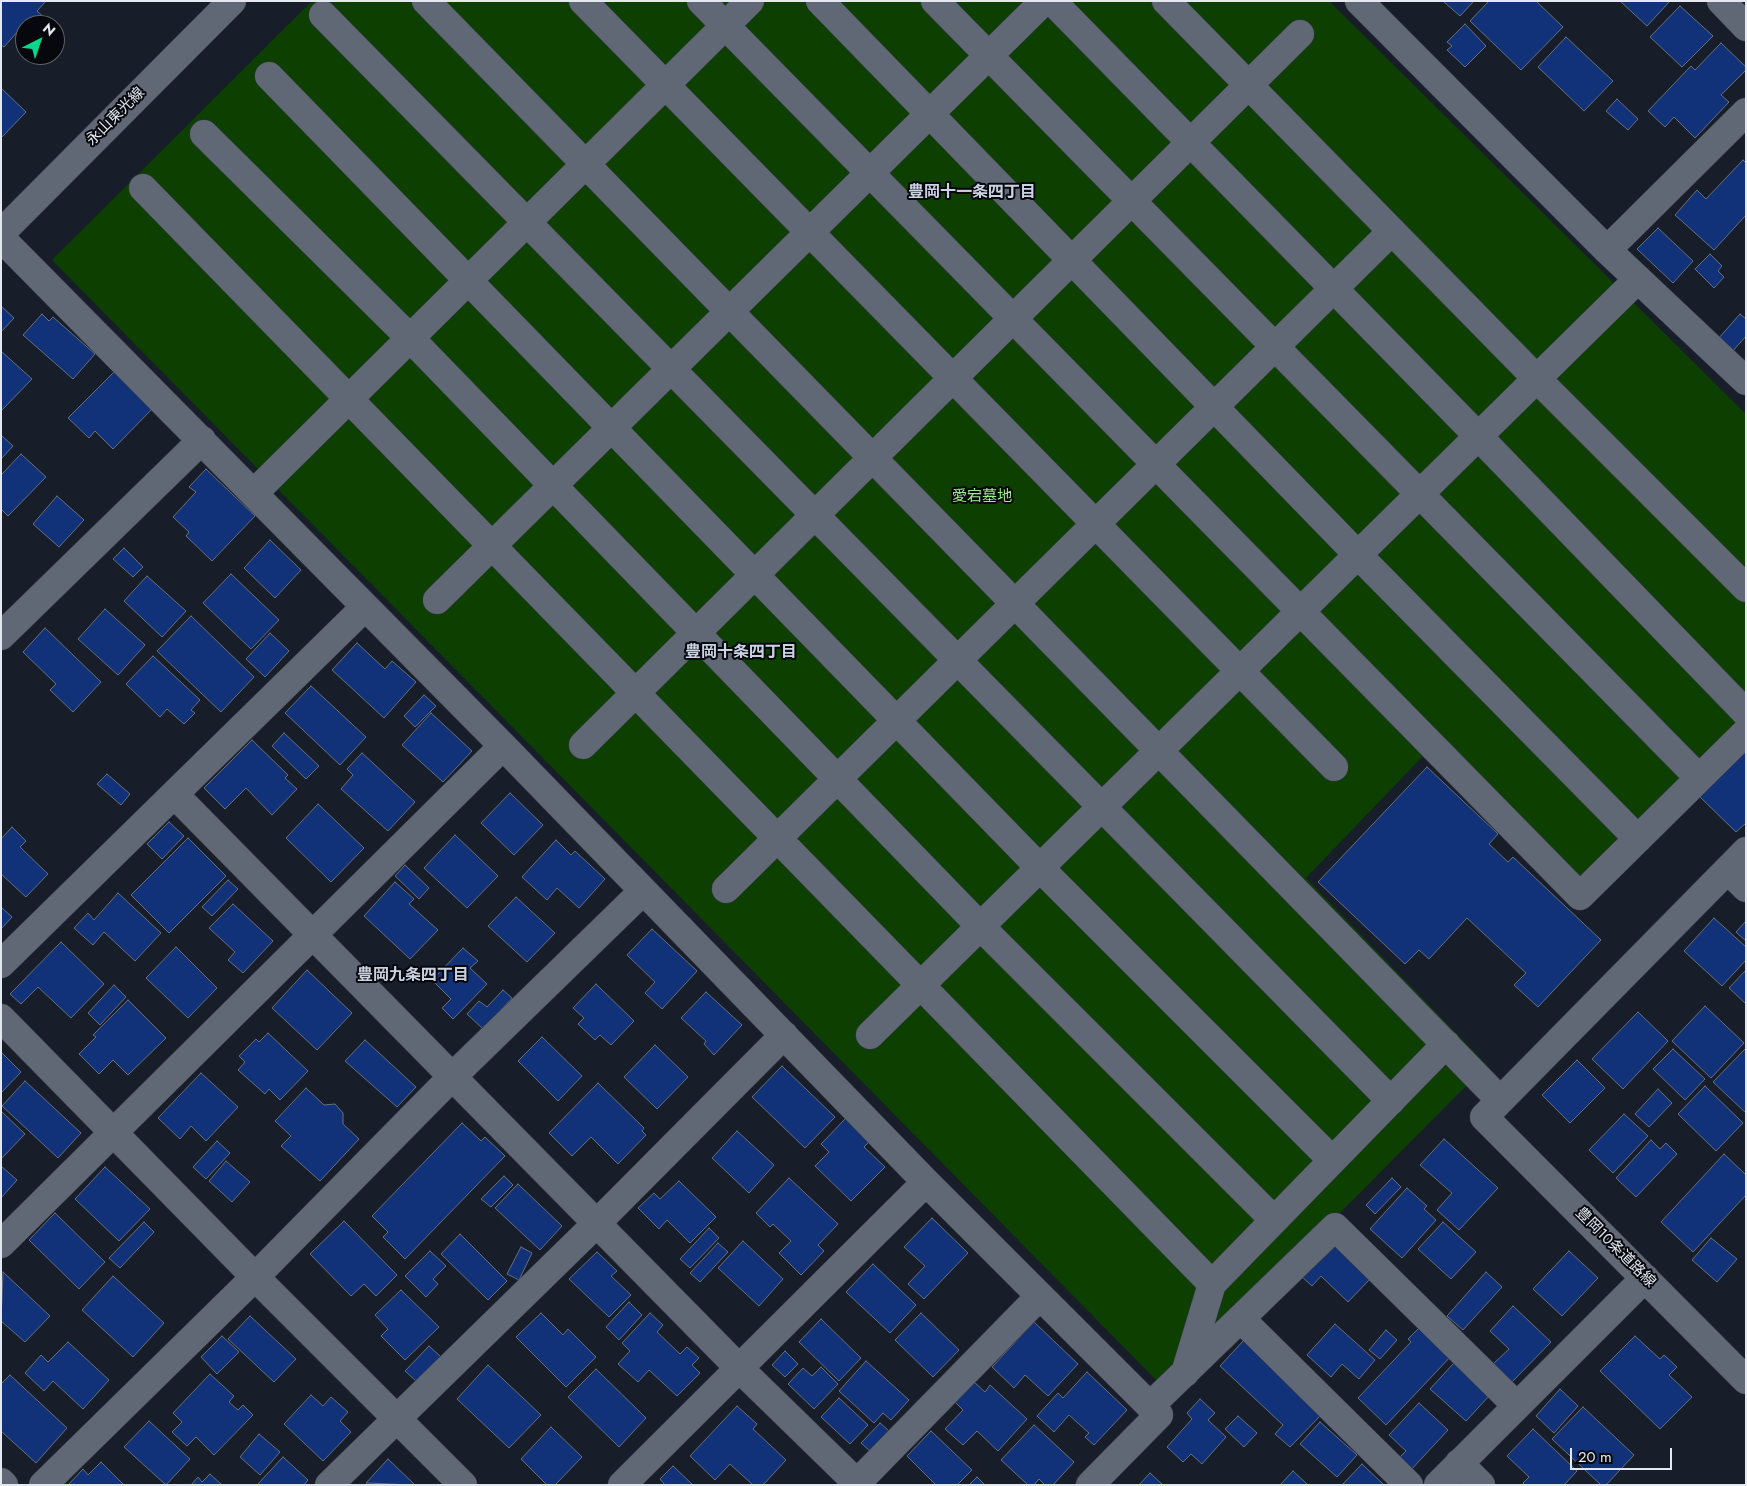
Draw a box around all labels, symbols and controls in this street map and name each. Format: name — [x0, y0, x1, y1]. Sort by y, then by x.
north arrow — [15, 15, 65, 65]
text: N — [38, 18, 60, 41]
street label: 永山東光線 — [83, 84, 149, 150]
district label: 豊岡十一条四丁目 — [908, 183, 1036, 203]
park label: 愛宕墓地 — [952, 488, 1012, 506]
district label: 豊岡十条四丁目 — [685, 643, 797, 663]
district label: 豊岡九条四丁目 — [357, 966, 469, 986]
street label: 豊岡10条道路線 — [1571, 1204, 1659, 1292]
scale bar — [1572, 1438, 1674, 1470]
text: 20 m — [1578, 1446, 1612, 1468]

